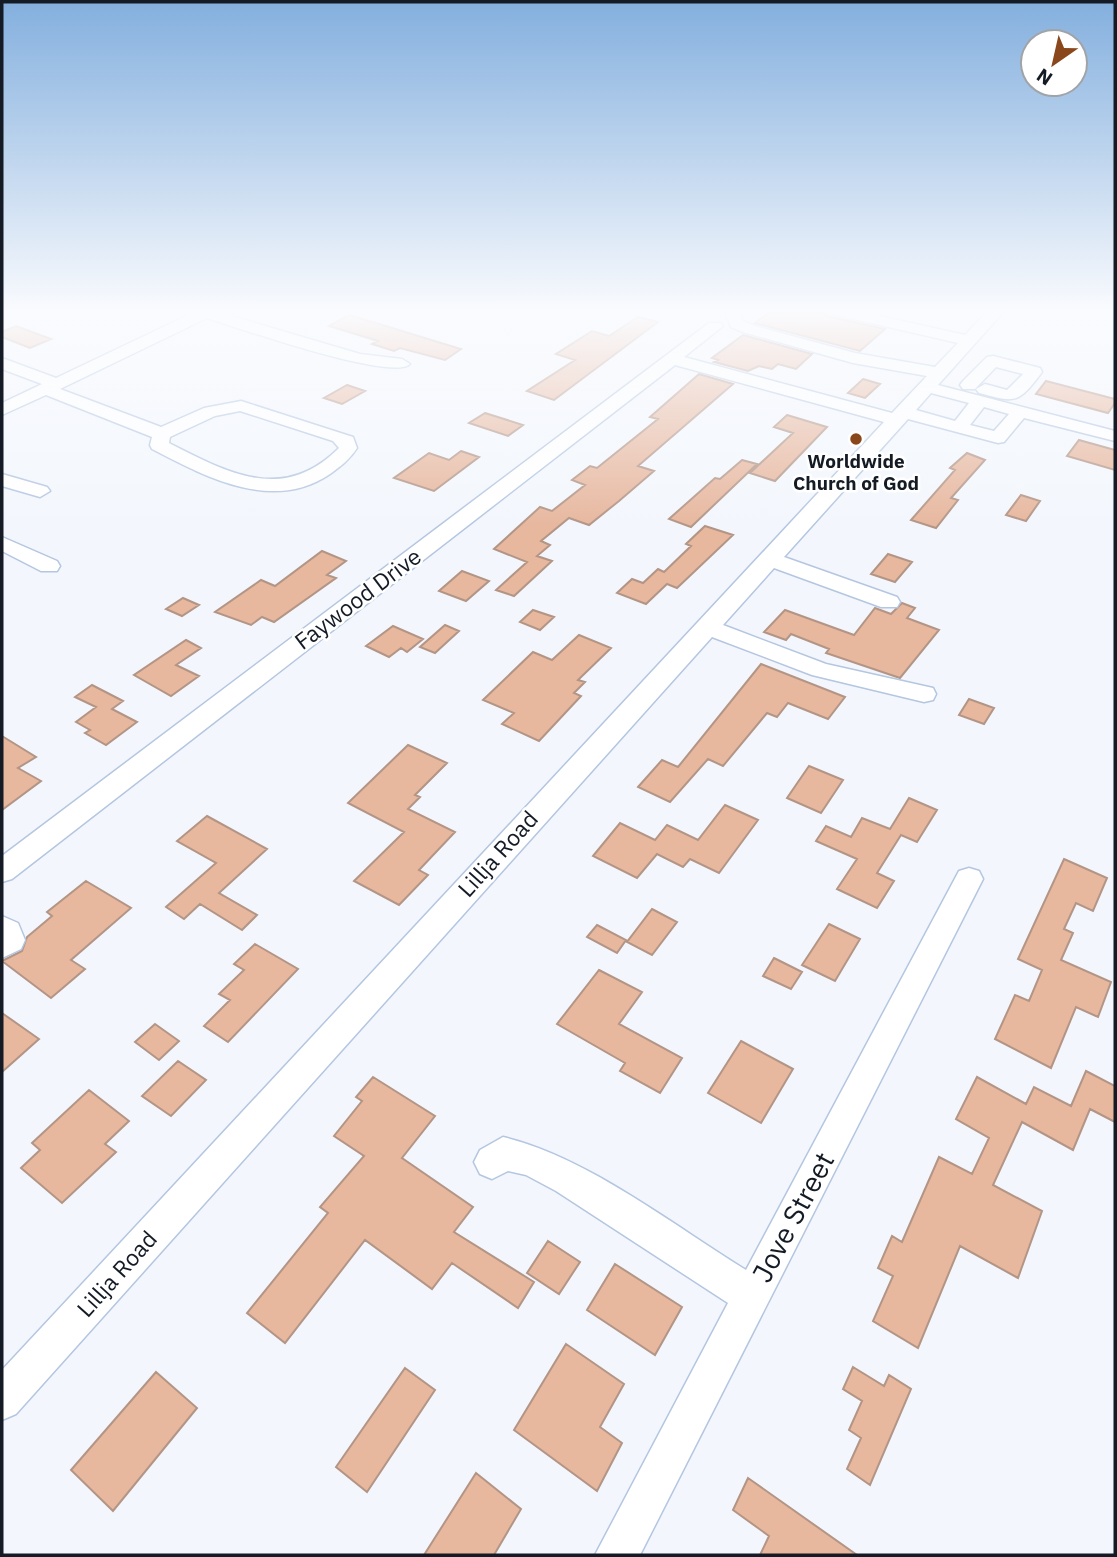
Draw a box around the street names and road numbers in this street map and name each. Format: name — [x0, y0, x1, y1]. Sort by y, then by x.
street label: Faywood Drive — [288, 541, 427, 656]
street label: Lillja Road — [451, 804, 544, 903]
street label: Jove Street — [743, 1145, 842, 1288]
street label: Lillja Road — [70, 1224, 163, 1323]

